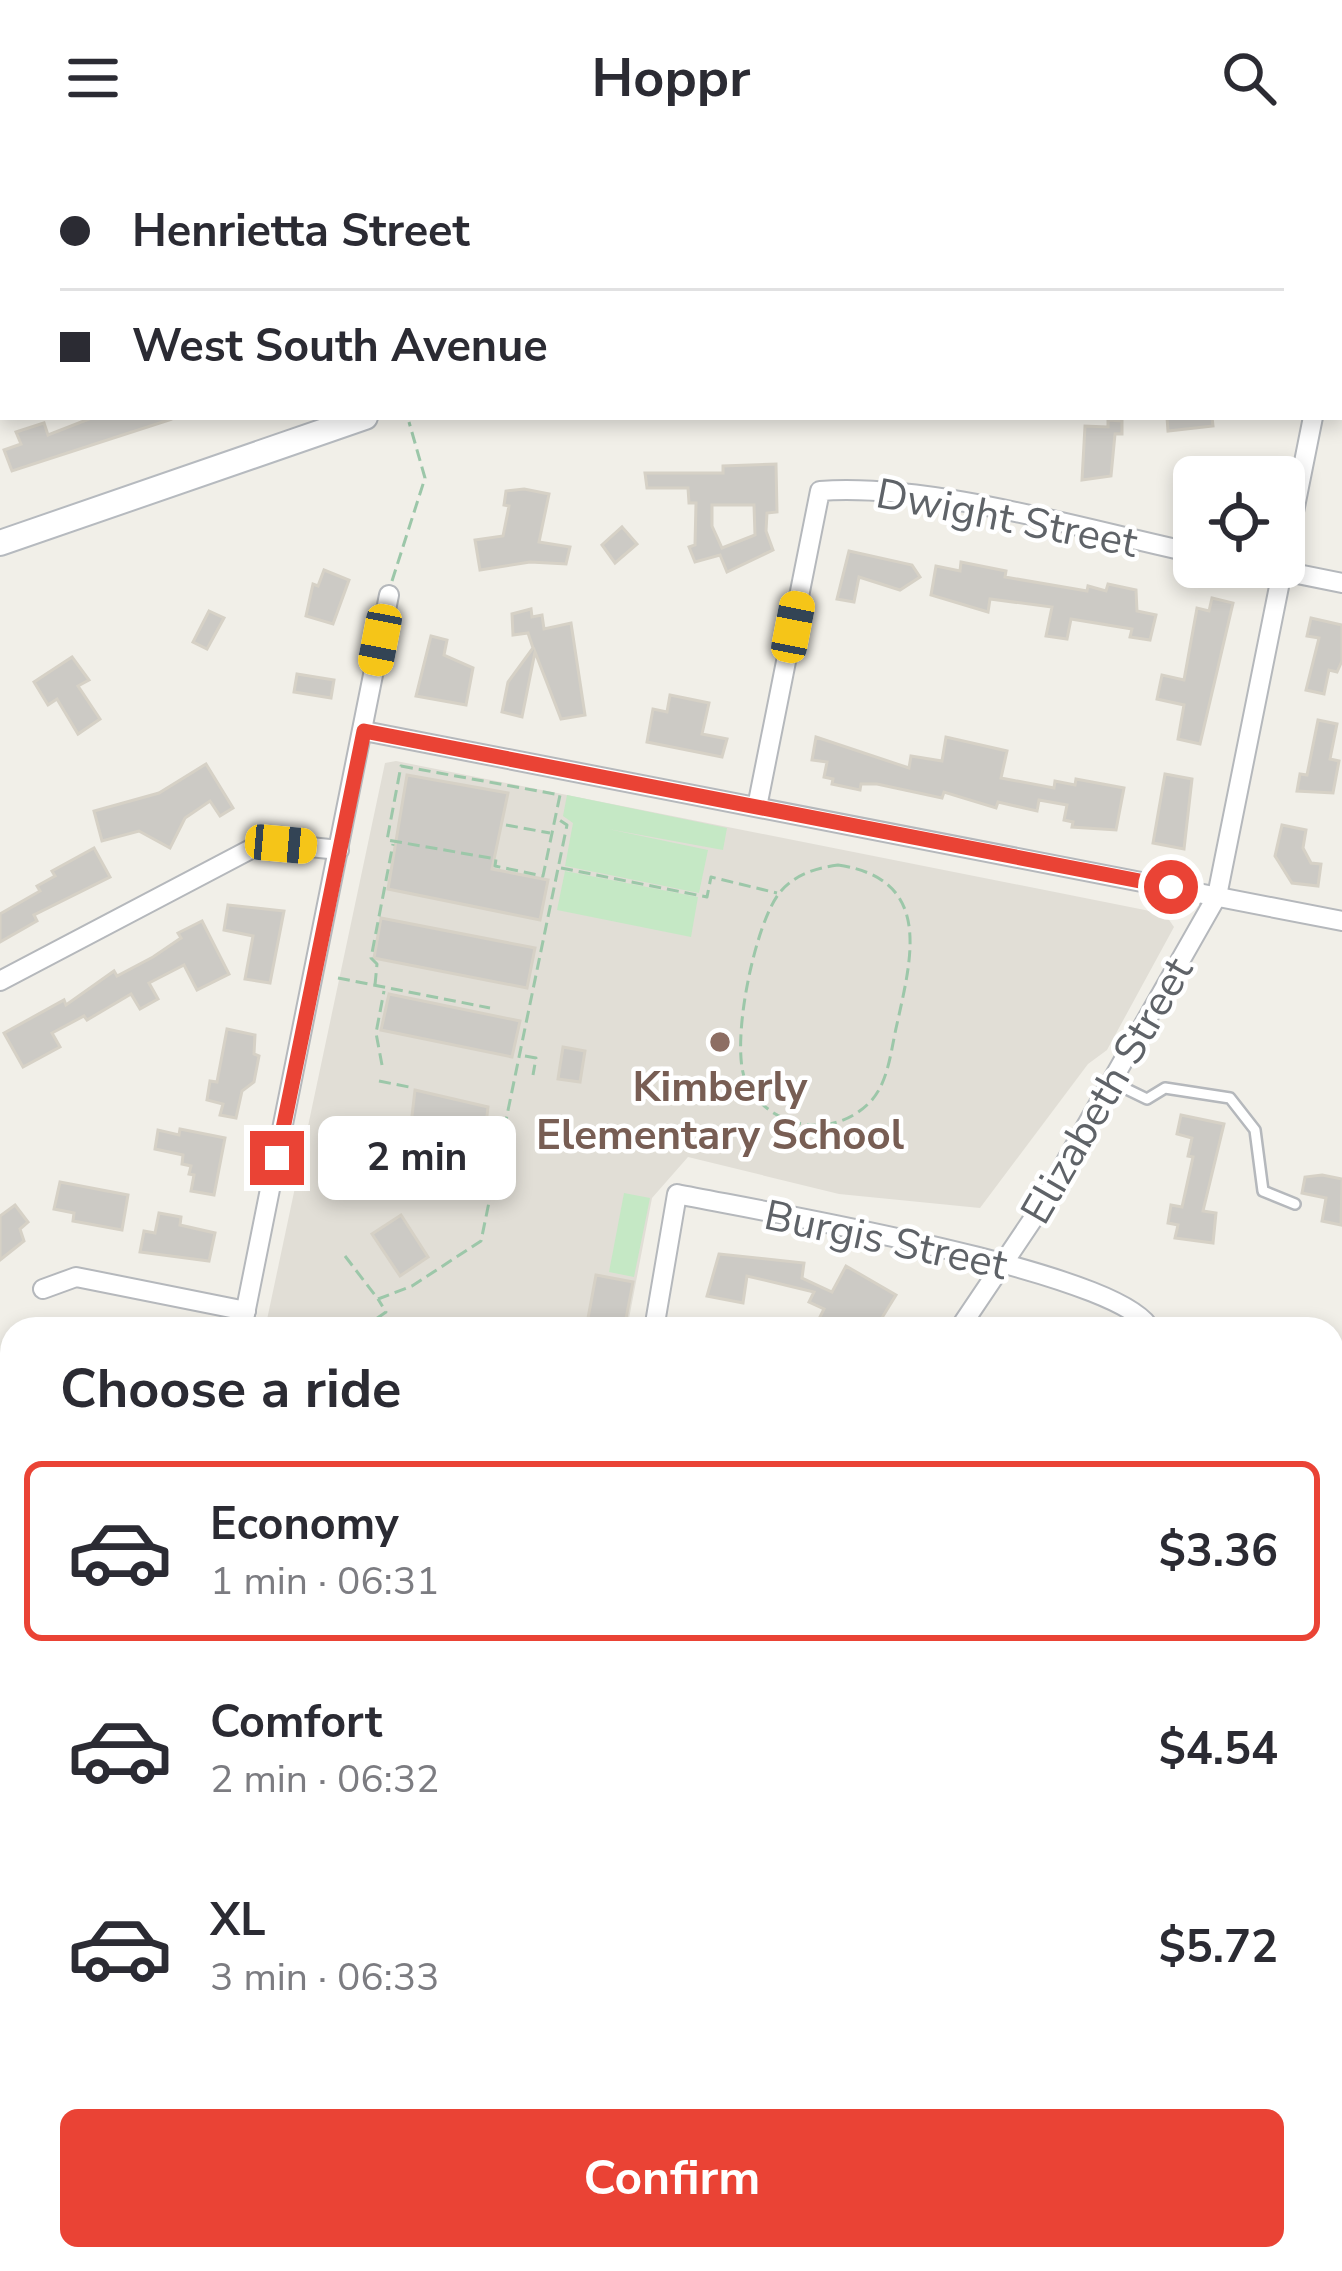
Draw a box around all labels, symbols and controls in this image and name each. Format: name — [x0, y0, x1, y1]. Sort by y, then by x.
text: Hoppr — [592, 41, 750, 115]
icon: menu — [60, 45, 126, 111]
icon: search — [1216, 45, 1282, 111]
text: Henrietta Street — [132, 201, 470, 262]
text: West South Avenue — [132, 316, 548, 377]
map controls — [1173, 456, 1305, 588]
button: locate — [1173, 456, 1305, 588]
street label: Dwight Street — [871, 465, 1142, 572]
car — [768, 588, 818, 666]
car — [355, 601, 405, 679]
car — [244, 823, 318, 865]
route start — [1144, 860, 1198, 914]
street label: Elizabeth Street — [1008, 947, 1207, 1234]
marker: Kimberly Elementary School — [707, 1029, 733, 1055]
place label: Kimberly Elementary School — [536, 1059, 904, 1164]
callout: 2 min — [319, 1116, 517, 1200]
route end — [250, 1131, 304, 1185]
text: 2 min — [367, 1131, 467, 1184]
street label: Burgis Street — [759, 1187, 1013, 1294]
text: Choose a ride — [60, 1352, 401, 1426]
text: Economy — [210, 1494, 399, 1555]
icon: car — [66, 1497, 174, 1605]
text: $3.36 — [1159, 1521, 1278, 1582]
text: 1 min · 06:31 — [210, 1555, 439, 1608]
text: Comfort — [210, 1692, 382, 1753]
icon: car — [66, 1695, 174, 1803]
text: $4.54 — [1159, 1719, 1278, 1780]
text: 2 min · 06:32 — [210, 1753, 439, 1806]
text: XL — [210, 1890, 266, 1951]
icon: car — [66, 1893, 174, 2001]
text: $5.72 — [1159, 1917, 1278, 1978]
text: 3 min · 06:33 — [210, 1951, 439, 2004]
button: Confirm — [60, 2109, 1284, 2247]

